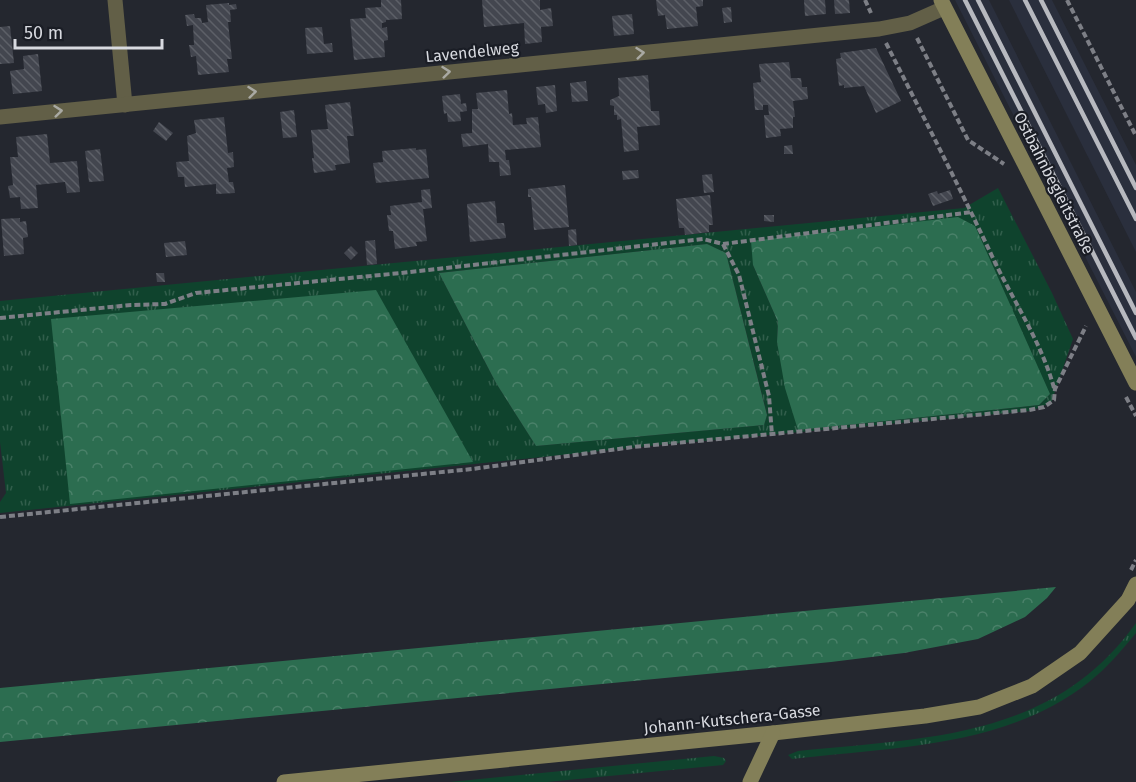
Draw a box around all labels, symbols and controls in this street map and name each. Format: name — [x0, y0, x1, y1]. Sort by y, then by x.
scale bar — [15, 12, 162, 50]
text: 50 m — [24, 22, 63, 44]
street label: Lavendelweg — [424, 38, 520, 66]
one-way arrow — [636, 47, 645, 60]
one-way arrow — [442, 67, 451, 79]
one-way arrow — [248, 86, 257, 99]
one-way arrow — [54, 105, 63, 118]
street label: Ostbahnbegleitstraße — [1010, 109, 1098, 257]
street label: Johann-Kutschera-Gasse — [643, 700, 821, 738]

